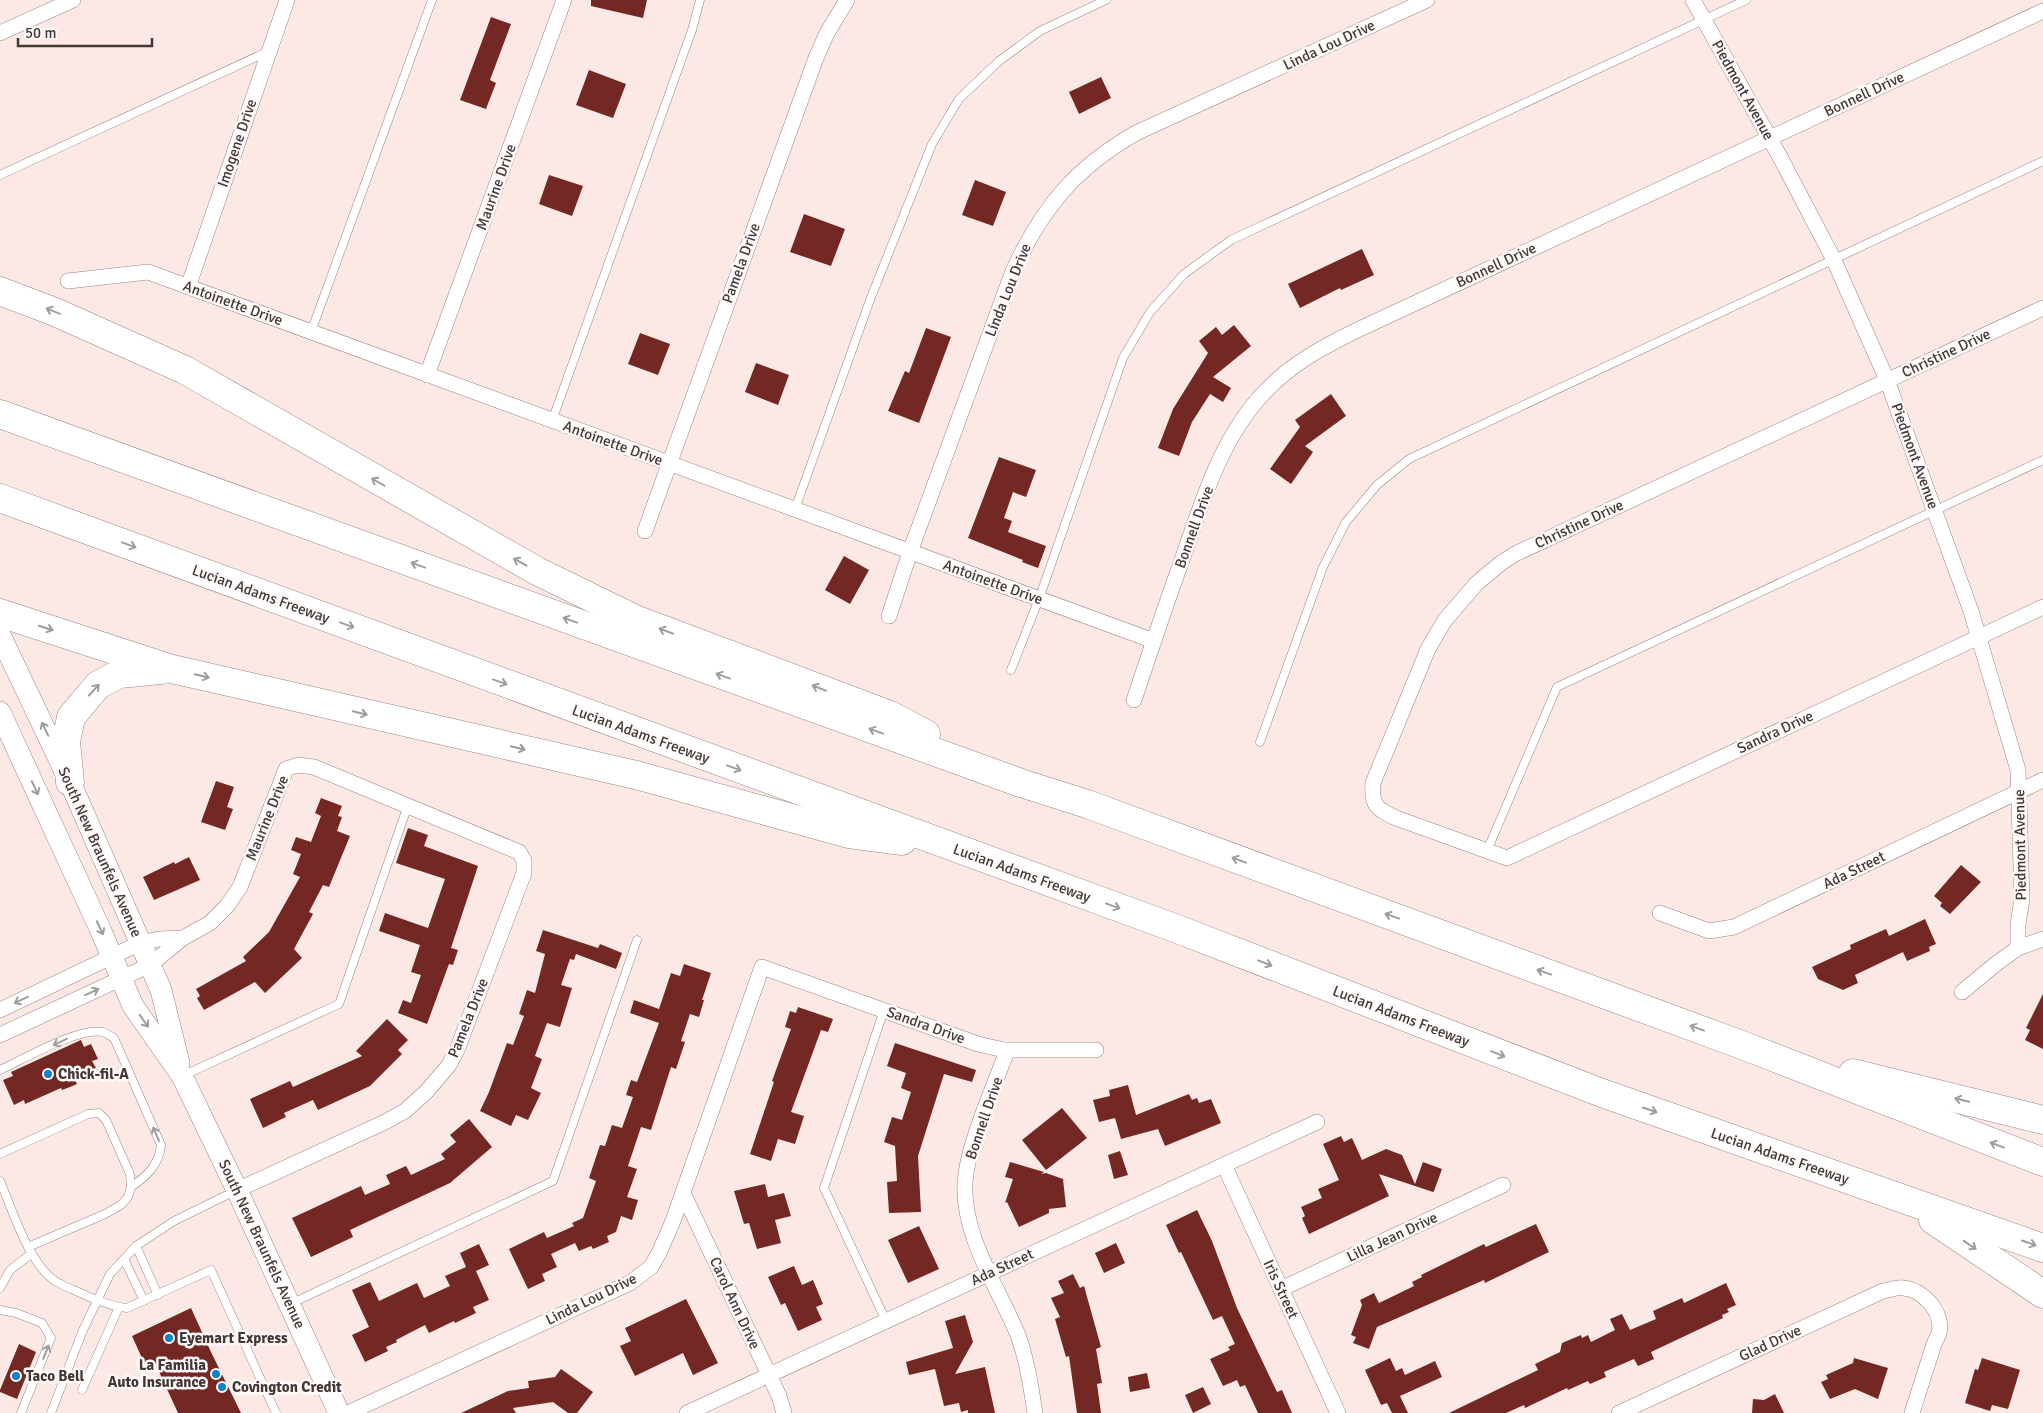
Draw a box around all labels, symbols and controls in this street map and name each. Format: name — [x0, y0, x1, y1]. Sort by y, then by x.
scale bar — [18, 15, 151, 47]
street label: Linda Lou Drive — [1280, 16, 1378, 74]
text: 50 m — [25, 24, 56, 42]
street label: Piedmont Avenue — [1708, 37, 1778, 143]
street label: Bonnell Drive — [1821, 68, 1907, 120]
street label: Imogene Drive — [213, 97, 261, 189]
street label: Maurine Drive — [472, 141, 520, 233]
street label: Pamela Drive — [718, 220, 764, 306]
street label: Bonnell Drive — [1453, 239, 1539, 291]
street label: Linda Lou Drive — [981, 241, 1035, 339]
street label: Antoinette Drive — [181, 277, 285, 329]
one-way arrow — [46, 306, 62, 315]
street label: Christine Drive — [1899, 325, 1993, 381]
street label: Piedmont Avenue — [1887, 401, 1943, 511]
street label: Antoinette Drive — [561, 417, 665, 469]
one-way arrow — [372, 476, 386, 486]
street label: Bonnell Drive — [1171, 483, 1217, 571]
street label: Christine Drive — [1532, 496, 1626, 552]
one-way arrow — [121, 541, 136, 550]
one-way arrow — [513, 556, 527, 566]
street label: Antoinette Drive — [941, 556, 1045, 608]
one-way arrow — [410, 560, 426, 569]
street label: Lucian Adams Freeway — [190, 561, 332, 627]
one-way arrow — [563, 615, 579, 624]
one-way arrow — [339, 621, 354, 630]
one-way arrow — [38, 624, 54, 634]
one-way arrow — [659, 626, 675, 635]
one-way arrow — [716, 670, 732, 680]
one-way arrow — [193, 672, 209, 681]
one-way arrow — [492, 677, 507, 687]
one-way arrow — [811, 683, 827, 692]
one-way arrow — [88, 684, 100, 696]
street label: Lucian Adams Freeway — [570, 701, 712, 767]
street label: Sandra Drive — [1734, 707, 1816, 757]
one-way arrow — [351, 709, 367, 718]
one-way arrow — [40, 722, 49, 737]
one-way arrow — [869, 726, 884, 735]
one-way arrow — [510, 744, 526, 753]
street label: South New Braunfels Avenue — [54, 764, 146, 940]
one-way arrow — [726, 764, 742, 773]
street label: Maurine Drive — [242, 773, 292, 863]
one-way arrow — [31, 780, 40, 795]
street label: Piedmont Avenue — [2010, 789, 2030, 901]
street label: Lucian Adams Freeway — [951, 840, 1093, 906]
street label: Ada Street — [1820, 847, 1888, 893]
one-way arrow — [1232, 855, 1247, 864]
one-way arrow — [1104, 902, 1120, 911]
one-way arrow — [1384, 911, 1400, 920]
one-way arrow — [95, 920, 105, 935]
one-way arrow — [1256, 959, 1272, 968]
one-way arrow — [1537, 967, 1552, 976]
street label: Pamela Drive — [444, 976, 492, 1060]
street label: Lucian Adams Freeway — [1330, 982, 1472, 1050]
one-way arrow — [84, 987, 99, 997]
one-way arrow — [14, 996, 29, 1005]
street label: Sandra Drive — [884, 1003, 968, 1047]
one-way arrow — [139, 1014, 149, 1028]
one-way arrow — [1689, 1023, 1705, 1032]
one-way arrow — [53, 1037, 68, 1047]
one-way arrow — [1490, 1049, 1505, 1059]
place label: Chick-fil-A — [58, 1065, 129, 1083]
marker: Chick-fil-A — [42, 1068, 54, 1080]
street label: Bonnell Drive — [961, 1074, 1007, 1162]
one-way arrow — [1954, 1095, 1970, 1104]
one-way arrow — [1642, 1106, 1657, 1115]
street label: Lucian Adams Freeway — [1708, 1124, 1852, 1188]
one-way arrow — [151, 1127, 161, 1142]
one-way arrow — [1990, 1139, 2005, 1148]
street label: South New Braunfels Avenue — [215, 1157, 309, 1331]
street label: Lilla Jean Drive — [1344, 1208, 1440, 1266]
one-way arrow — [2021, 1239, 2037, 1248]
one-way arrow — [1963, 1240, 1977, 1250]
street label: Ada Street — [968, 1245, 1036, 1289]
street label: Carol Ann Drive — [706, 1254, 764, 1352]
street label: Iris Street — [1259, 1257, 1303, 1321]
street label: Linda Lou Drive — [543, 1269, 639, 1329]
street label: Glad Drive — [1736, 1321, 1804, 1365]
place label: Eyemart Express — [179, 1329, 288, 1347]
marker: Eyemart Express — [163, 1332, 175, 1344]
one-way arrow — [42, 1344, 51, 1359]
place label: La Familia Auto Insurance — [108, 1356, 206, 1391]
place label: Taco Bell — [26, 1367, 85, 1385]
marker: La Familia Auto Insurance — [210, 1368, 222, 1380]
marker: Taco Bell — [10, 1370, 22, 1382]
place label: Covington Credit — [232, 1378, 342, 1396]
marker: Covington Credit — [216, 1381, 228, 1393]

